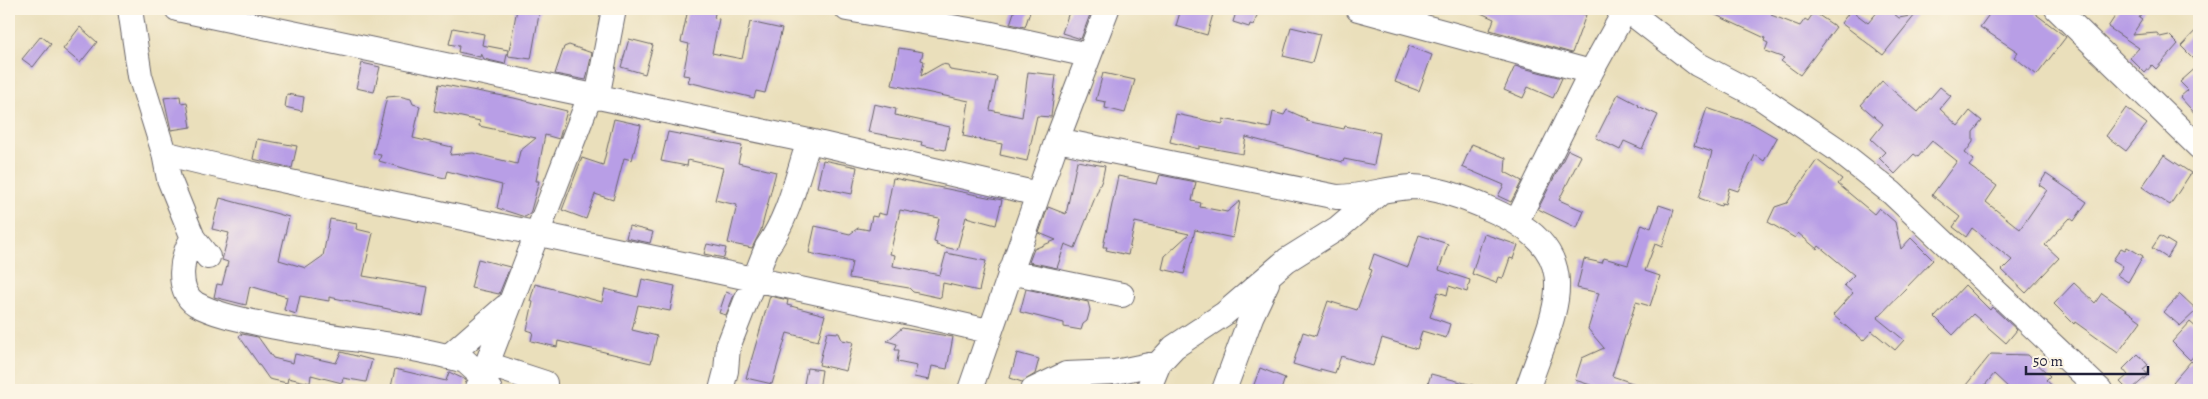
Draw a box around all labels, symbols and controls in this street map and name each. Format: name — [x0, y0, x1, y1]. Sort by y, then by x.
scale bar — [2026, 344, 2148, 376]
text: 50 m — [2033, 351, 2063, 371]

